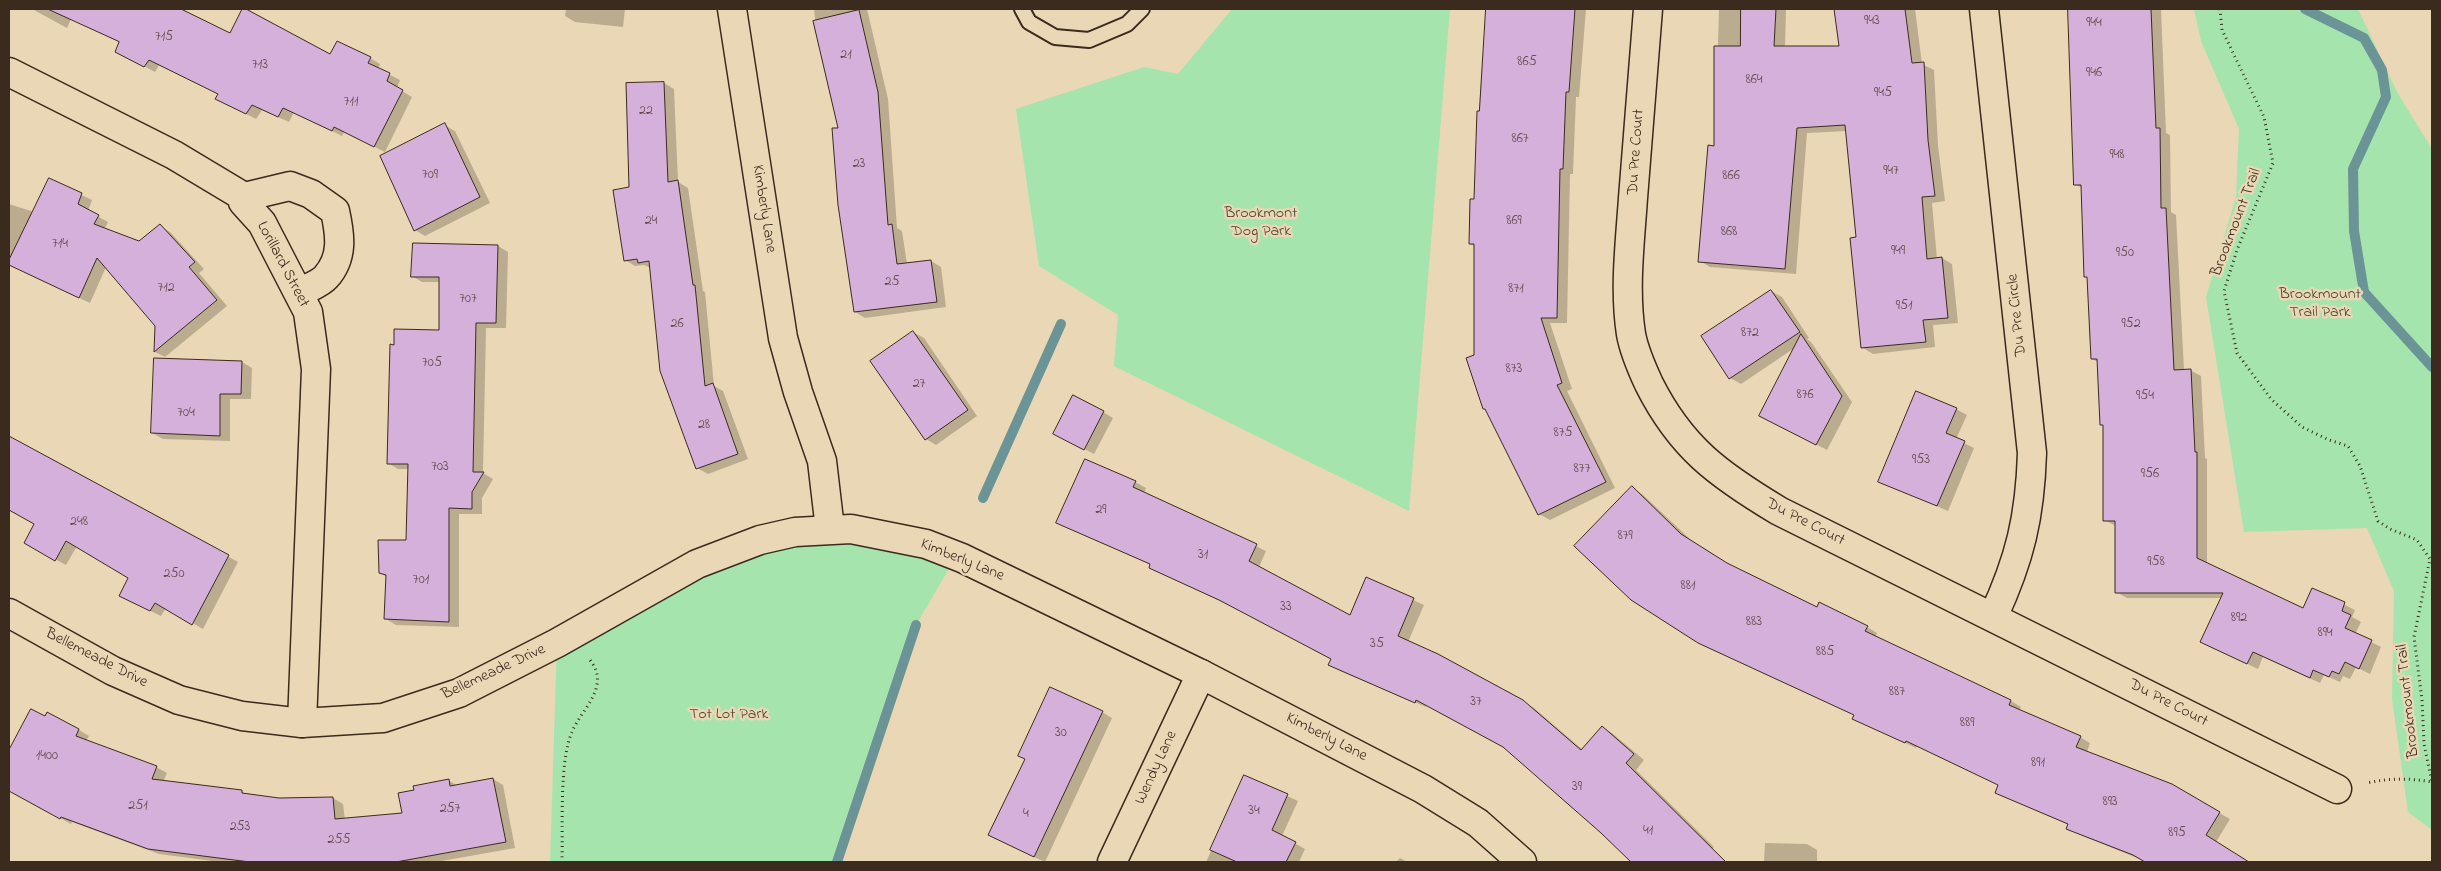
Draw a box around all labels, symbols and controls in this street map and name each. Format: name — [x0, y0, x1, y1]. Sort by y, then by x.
house number: 943 — [1864, 14, 1880, 30]
house number: 944 — [2086, 16, 2102, 32]
house number: 715 — [155, 30, 173, 46]
house number: 21 — [840, 48, 852, 64]
house number: 865 — [1517, 55, 1537, 71]
house number: 713 — [252, 58, 268, 74]
house number: 946 — [2086, 66, 2102, 82]
house number: 864 — [1745, 73, 1763, 89]
house number: 945 — [1874, 86, 1892, 102]
house number: 711 — [344, 95, 358, 111]
house number: 22 — [639, 104, 653, 120]
street label: Du Pre Court — [1624, 109, 1650, 195]
house number: 867 — [1511, 132, 1529, 148]
house number: 948 — [2109, 148, 2125, 164]
house number: 23 — [853, 157, 865, 173]
street label: Kimberly Lane — [747, 164, 779, 254]
house number: 947 — [1883, 164, 1899, 180]
street label: Brookmount Trail — [2208, 166, 2266, 280]
house number: 709 — [422, 168, 438, 184]
house number: 866 — [1722, 169, 1740, 185]
park label: Brookmont Dog Park — [1225, 204, 1297, 242]
house number: 24 — [645, 214, 657, 230]
house number: 869 — [1506, 214, 1522, 230]
street label: Lorillard Street — [251, 219, 313, 311]
house number: 868 — [1721, 225, 1737, 241]
house number: 714 — [52, 237, 68, 253]
house number: 949 — [1891, 244, 1905, 260]
house number: 950 — [2116, 246, 2134, 262]
street label: Du Pre Circle — [2004, 273, 2032, 357]
house number: 25 — [885, 275, 899, 291]
house number: 712 — [157, 281, 175, 297]
house number: 871 — [1508, 282, 1524, 298]
park label: Brookmount Trail Park — [2279, 285, 2361, 323]
house number: 707 — [459, 292, 477, 308]
house number: 951 — [1896, 299, 1912, 315]
house number: 26 — [670, 317, 684, 333]
house number: 952 — [2121, 317, 2141, 333]
house number: 872 — [1741, 326, 1759, 342]
house number: 705 — [422, 356, 442, 372]
house number: 873 — [1506, 362, 1522, 378]
house number: 27 — [913, 377, 925, 393]
house number: 876 — [1796, 388, 1814, 404]
house number: 954 — [2136, 389, 2154, 405]
house number: 704 — [177, 406, 195, 422]
house number: 28 — [698, 418, 710, 434]
house number: 875 — [1553, 426, 1573, 442]
house number: 953 — [1912, 453, 1930, 469]
house number: 703 — [431, 460, 449, 476]
house number: 877 — [1574, 462, 1590, 478]
house number: 956 — [2141, 467, 2159, 483]
street label: Du Pre Court — [1762, 495, 1848, 551]
house number: 29 — [1095, 503, 1107, 519]
house number: 248 — [70, 515, 88, 531]
house number: 879 — [1617, 529, 1633, 545]
street label: Kimberly Lane — [917, 535, 1007, 587]
house number: 31 — [1198, 548, 1208, 564]
house number: 958 — [2147, 555, 2165, 571]
house number: 250 — [163, 567, 185, 583]
house number: 701 — [413, 573, 429, 589]
house number: 881 — [1681, 579, 1695, 595]
house number: 33 — [1280, 600, 1292, 616]
house number: 892 — [2231, 611, 2247, 627]
house number: 883 — [1746, 615, 1762, 631]
street label: Bellemeade Drive — [42, 625, 150, 693]
house number: 894 — [2317, 626, 2333, 642]
house number: 35 — [1370, 637, 1384, 653]
street label: Bellemeade Drive — [439, 641, 549, 705]
street label: Brookmount Trail — [2393, 643, 2425, 759]
house number: 885 — [1816, 645, 1834, 661]
street label: Du Pre Court — [2125, 676, 2211, 732]
house number: 887 — [1889, 685, 1905, 701]
house number: 37 — [1470, 695, 1482, 711]
park label: Tot Lot Park — [690, 705, 768, 725]
street label: Kimberly Lane — [1282, 709, 1370, 767]
house number: 889 — [1960, 716, 1974, 732]
house number: 30 — [1055, 726, 1067, 742]
street label: Wendy Lane — [1132, 728, 1182, 808]
house number: 1400 — [36, 749, 58, 765]
house number: 891 — [2031, 756, 2045, 772]
house number: 39 — [1572, 780, 1582, 796]
house number: 893 — [2102, 795, 2118, 811]
house number: 251 — [128, 799, 148, 815]
house number: 257 — [440, 802, 460, 818]
house number: 34 — [1248, 804, 1260, 820]
house number: 4 — [1023, 807, 1029, 823]
house number: 253 — [230, 820, 250, 836]
house number: 41 — [1643, 824, 1653, 840]
house number: 895 — [2168, 826, 2186, 842]
house number: 255 — [328, 833, 350, 849]

